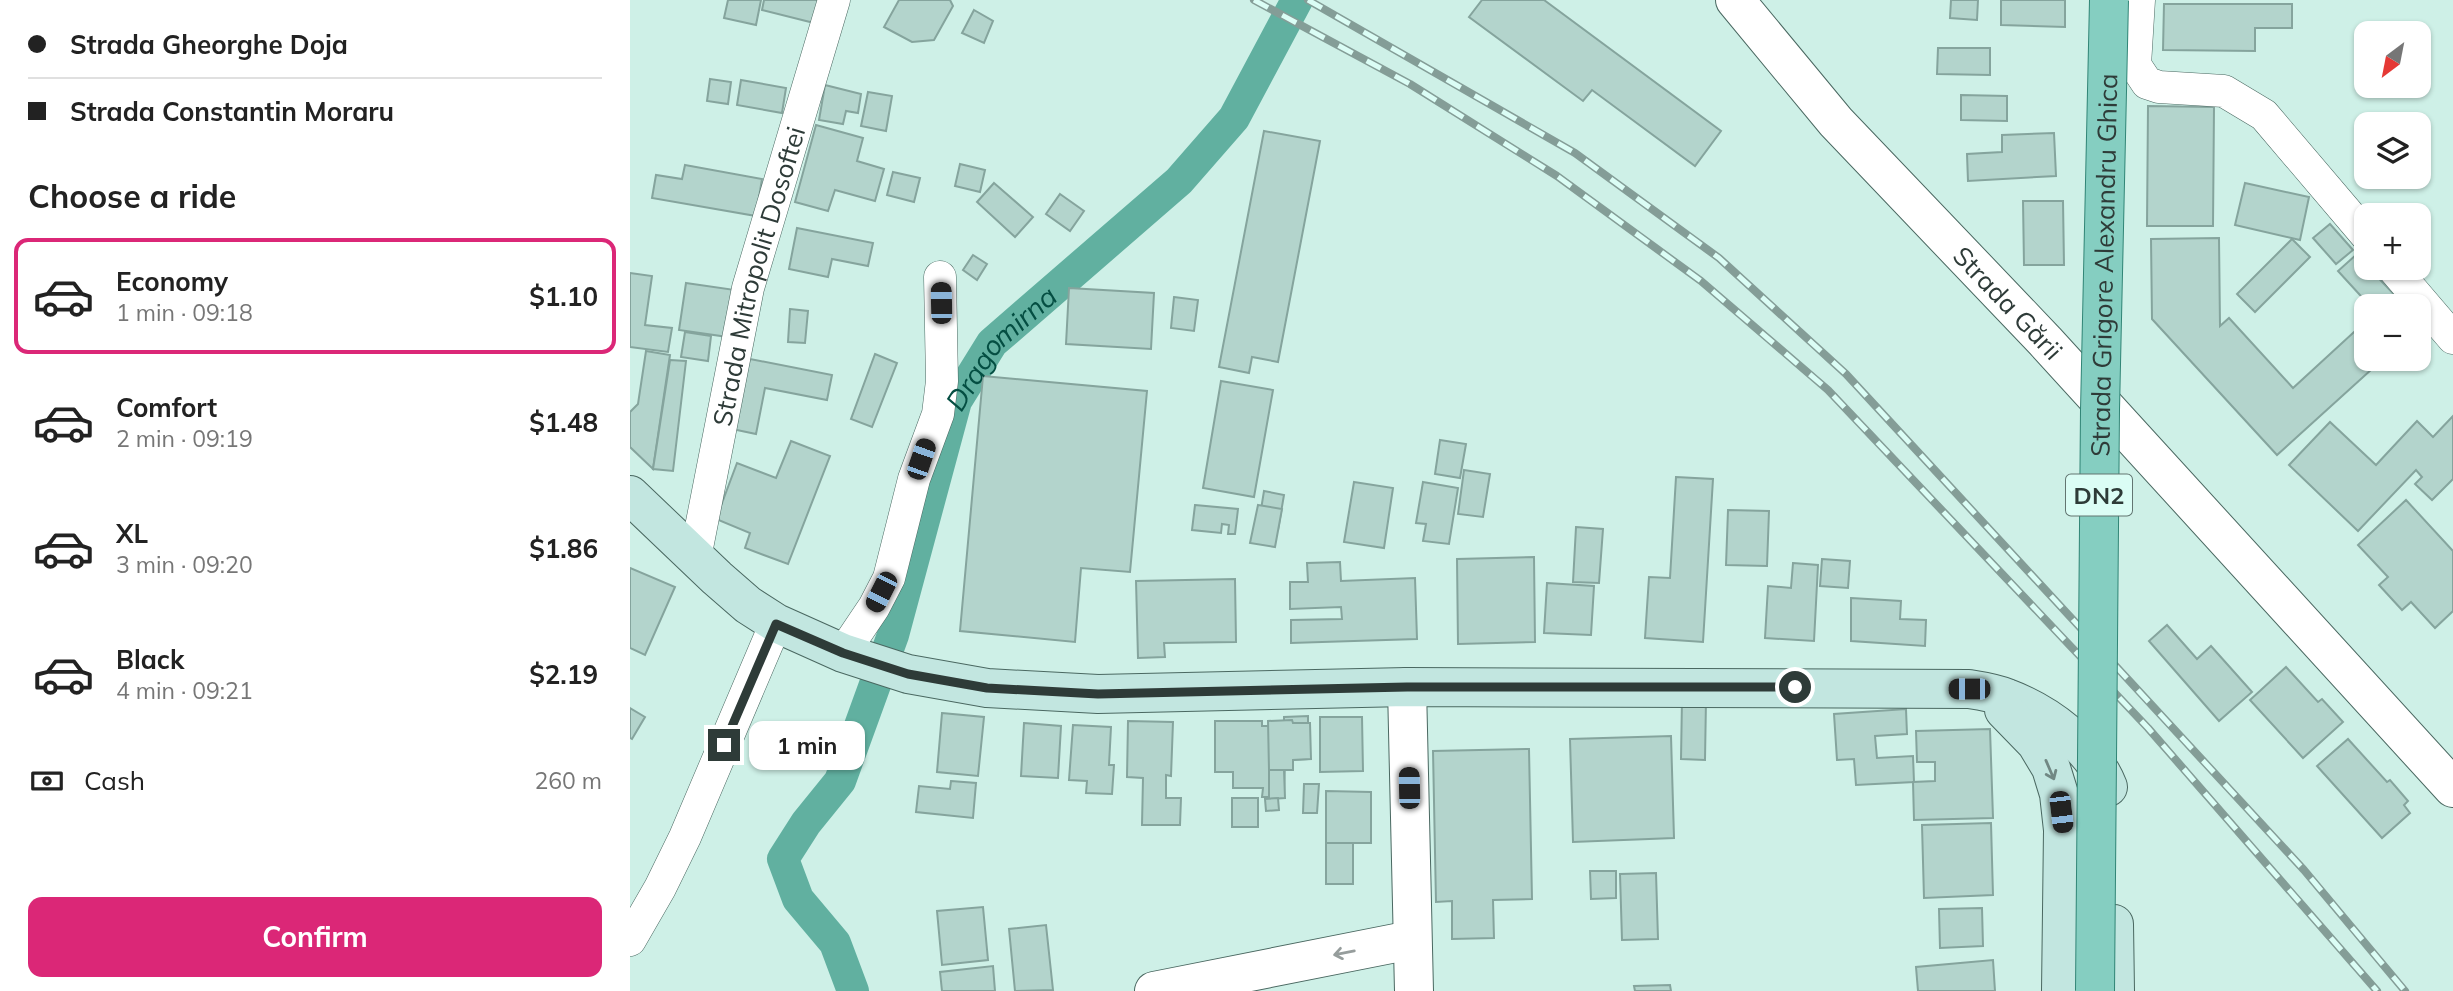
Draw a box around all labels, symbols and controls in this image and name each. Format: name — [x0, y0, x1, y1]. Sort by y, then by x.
north arrow — [2354, 21, 2431, 98]
map controls — [2354, 21, 2431, 371]
text: Strada Gheorghe Doja — [70, 28, 348, 61]
street label: Strada Grigore Alexandru Ghica — [2083, 73, 2124, 457]
text: Strada Constantin Moraru — [70, 95, 394, 128]
button: layers — [2354, 112, 2431, 189]
street label: Strada Mitropolit Dosoftei — [705, 122, 812, 429]
text: Choose a ride — [28, 176, 236, 216]
button: + — [2354, 203, 2431, 280]
street label: Strada Gării — [1946, 239, 2070, 366]
icon: car — [32, 265, 95, 328]
text: Economy — [116, 265, 228, 298]
water label: Dragomirna — [937, 278, 1064, 417]
text: $1.10 — [529, 280, 598, 313]
car — [931, 282, 952, 324]
button: − — [2354, 294, 2431, 371]
text: 1 min · 09:18 — [116, 298, 253, 327]
icon: car — [32, 391, 95, 454]
text: Comfort — [116, 391, 217, 424]
text: $1.48 — [529, 406, 598, 439]
text: 2 min · 09:19 — [116, 424, 253, 453]
car — [905, 436, 938, 482]
road number: DN2 — [2066, 474, 2132, 516]
icon: car — [32, 517, 95, 580]
text: XL — [116, 517, 148, 550]
text: $1.86 — [529, 532, 598, 565]
text: 3 min · 09:20 — [116, 550, 253, 579]
car — [863, 569, 900, 615]
icon: car — [32, 643, 95, 706]
text: Black — [116, 643, 184, 676]
text: $2.19 — [529, 658, 598, 691]
route start — [1779, 671, 1811, 703]
text: 4 min · 09:21 — [116, 676, 253, 705]
car — [1949, 679, 1991, 700]
callout: 1 min — [749, 720, 864, 770]
route end — [708, 729, 740, 761]
text: 1 min — [777, 731, 837, 760]
one-way arrow — [2044, 758, 2057, 780]
icon: cash — [28, 762, 66, 800]
text: Cash — [84, 764, 145, 797]
text: 260 m — [534, 766, 602, 795]
car — [1399, 767, 1420, 809]
car — [2049, 790, 2074, 834]
button: Confirm — [28, 897, 602, 977]
one-way arrow — [1333, 947, 1356, 960]

